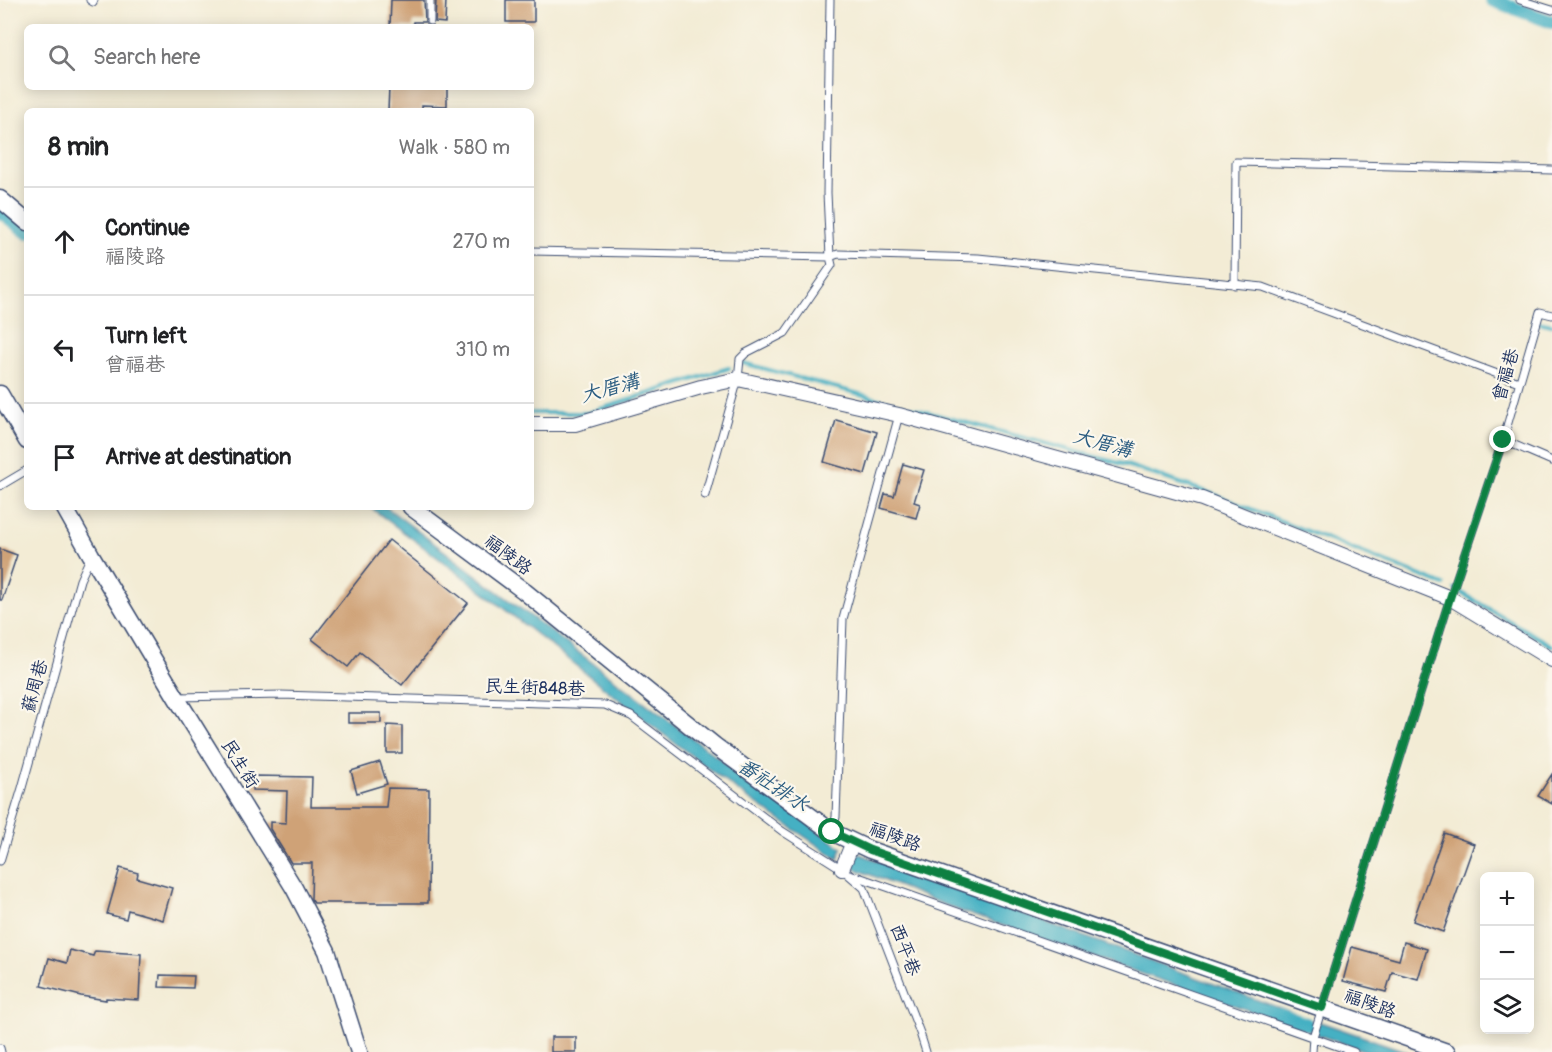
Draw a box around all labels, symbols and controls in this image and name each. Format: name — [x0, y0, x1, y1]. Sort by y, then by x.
search box — [24, 24, 534, 90]
icon: search — [45, 41, 78, 74]
text: Search here — [93, 43, 200, 71]
text: 8 min — [48, 131, 109, 163]
text: Walk · 580 m — [399, 135, 510, 160]
text: Continue — [105, 214, 189, 242]
icon: ahead — [48, 225, 81, 258]
text: 270 m — [452, 229, 510, 254]
text: 福陵路 — [105, 244, 165, 269]
text: Turn left — [105, 322, 187, 350]
icon: left — [48, 333, 81, 366]
text: 310 m — [455, 337, 510, 362]
street label: 曾福巷 — [1488, 346, 1524, 404]
text: 曾福巷 — [105, 352, 165, 377]
water label: 大厝溝 — [578, 368, 644, 408]
water label: 大厝溝 — [1071, 423, 1137, 463]
route end — [1489, 426, 1515, 452]
icon: arrive — [48, 441, 81, 474]
text: Arrive at destination — [105, 443, 291, 471]
street label: 福陵路 — [480, 530, 536, 580]
street label: 蘇周巷 — [17, 657, 53, 715]
street label: 民生街848巷 — [484, 675, 586, 701]
street label: 民生街 — [216, 735, 264, 793]
water label: 番社排水 — [733, 753, 814, 818]
street label: 福陵路 — [866, 817, 924, 857]
route start — [818, 818, 844, 844]
map controls — [1480, 872, 1534, 1034]
button: + — [1480, 872, 1534, 926]
street label: 西平巷 — [885, 921, 925, 979]
button: − — [1480, 926, 1534, 980]
button: layers — [1480, 980, 1534, 1034]
street label: 福陵路 — [1341, 984, 1399, 1024]

